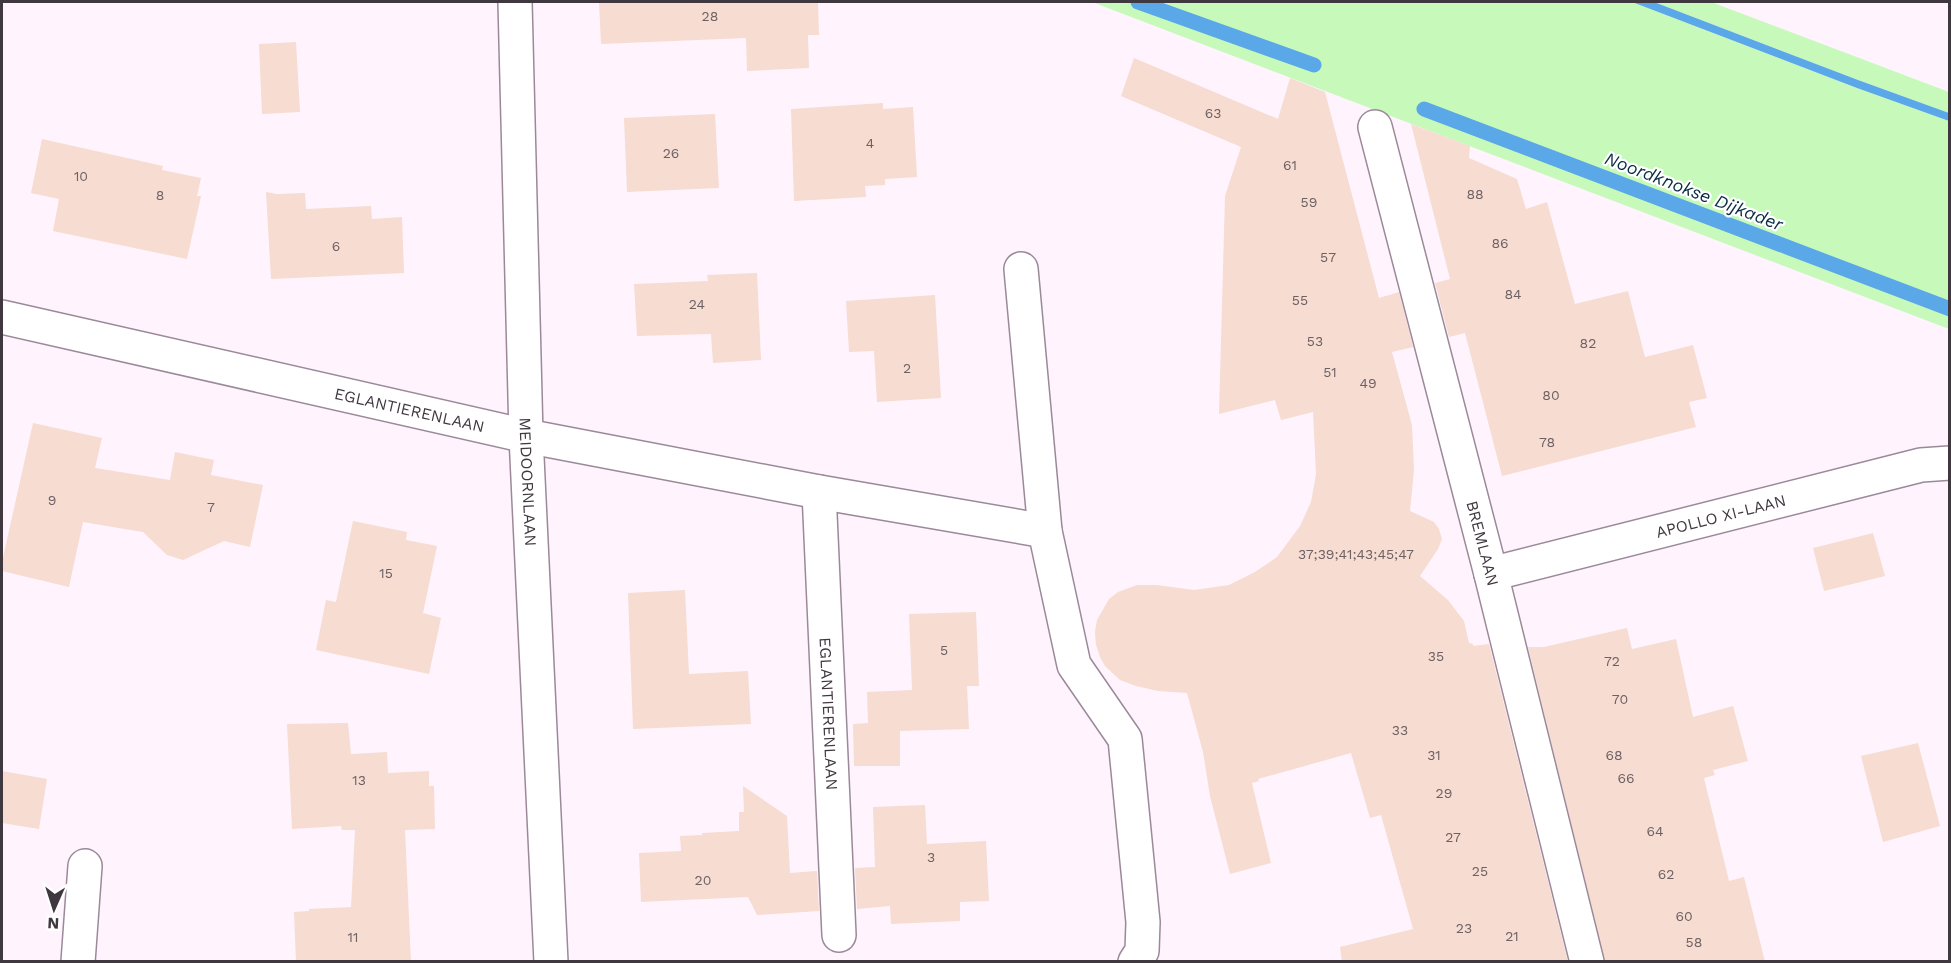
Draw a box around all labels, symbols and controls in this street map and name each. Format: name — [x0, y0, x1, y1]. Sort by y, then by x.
house number: 28 — [702, 8, 718, 24]
house number: 63 — [1205, 105, 1221, 121]
house number: 4 — [866, 135, 874, 151]
house number: 26 — [663, 145, 679, 161]
water label: Noordknokse Dijkader — [1602, 147, 1787, 235]
house number: 61 — [1283, 157, 1297, 173]
house number: 10 — [74, 168, 88, 184]
house number: 88 — [1466, 186, 1484, 202]
house number: 8 — [156, 187, 164, 203]
house number: 59 — [1301, 194, 1317, 210]
house number: 86 — [1491, 235, 1509, 251]
house number: 6 — [332, 238, 340, 254]
house number: 57 — [1320, 249, 1336, 265]
house number: 84 — [1504, 286, 1522, 302]
house number: 55 — [1292, 292, 1308, 308]
house number: 24 — [689, 296, 705, 312]
house number: 53 — [1307, 333, 1323, 349]
house number: 82 — [1580, 335, 1596, 351]
house number: 2 — [903, 360, 911, 376]
house number: 51 — [1323, 364, 1337, 380]
house number: 49 — [1359, 375, 1377, 391]
street label: EGLANTIERENLAAN — [333, 383, 486, 436]
house number: 80 — [1542, 387, 1560, 403]
street label: MEIDOORNLAAN — [516, 417, 541, 547]
house number: 78 — [1539, 434, 1555, 450]
street label: APOLLO XI-LAAN — [1654, 490, 1788, 541]
house number: 9 — [48, 492, 56, 508]
house number: 7 — [207, 499, 215, 515]
street label: BREMLAAN — [1463, 499, 1503, 588]
house number: 37;39;41;43;45;47 — [1298, 546, 1414, 562]
house number: 15 — [379, 565, 393, 581]
street label: EGLANTIERENLAAN — [816, 637, 842, 791]
house number: 5 — [940, 642, 948, 658]
house number: 35 — [1428, 648, 1444, 664]
house number: 72 — [1604, 653, 1620, 669]
house number: 70 — [1612, 691, 1628, 707]
house number: 33 — [1392, 722, 1408, 738]
house number: 31 — [1427, 747, 1441, 763]
house number: 68 — [1605, 747, 1623, 763]
house number: 66 — [1617, 770, 1635, 786]
house number: 13 — [352, 772, 366, 788]
house number: 29 — [1436, 785, 1452, 801]
house number: 64 — [1646, 823, 1664, 839]
house number: 27 — [1445, 829, 1461, 845]
house number: 3 — [927, 849, 935, 865]
house number: 25 — [1472, 863, 1488, 879]
house number: 62 — [1658, 866, 1674, 882]
house number: 20 — [695, 872, 711, 888]
north arrow — [24, 879, 84, 939]
house number: 60 — [1675, 908, 1693, 924]
text: N — [47, 914, 60, 933]
house number: 23 — [1456, 920, 1472, 936]
house number: 21 — [1505, 928, 1519, 944]
house number: 11 — [348, 929, 358, 945]
house number: 58 — [1686, 934, 1702, 950]

